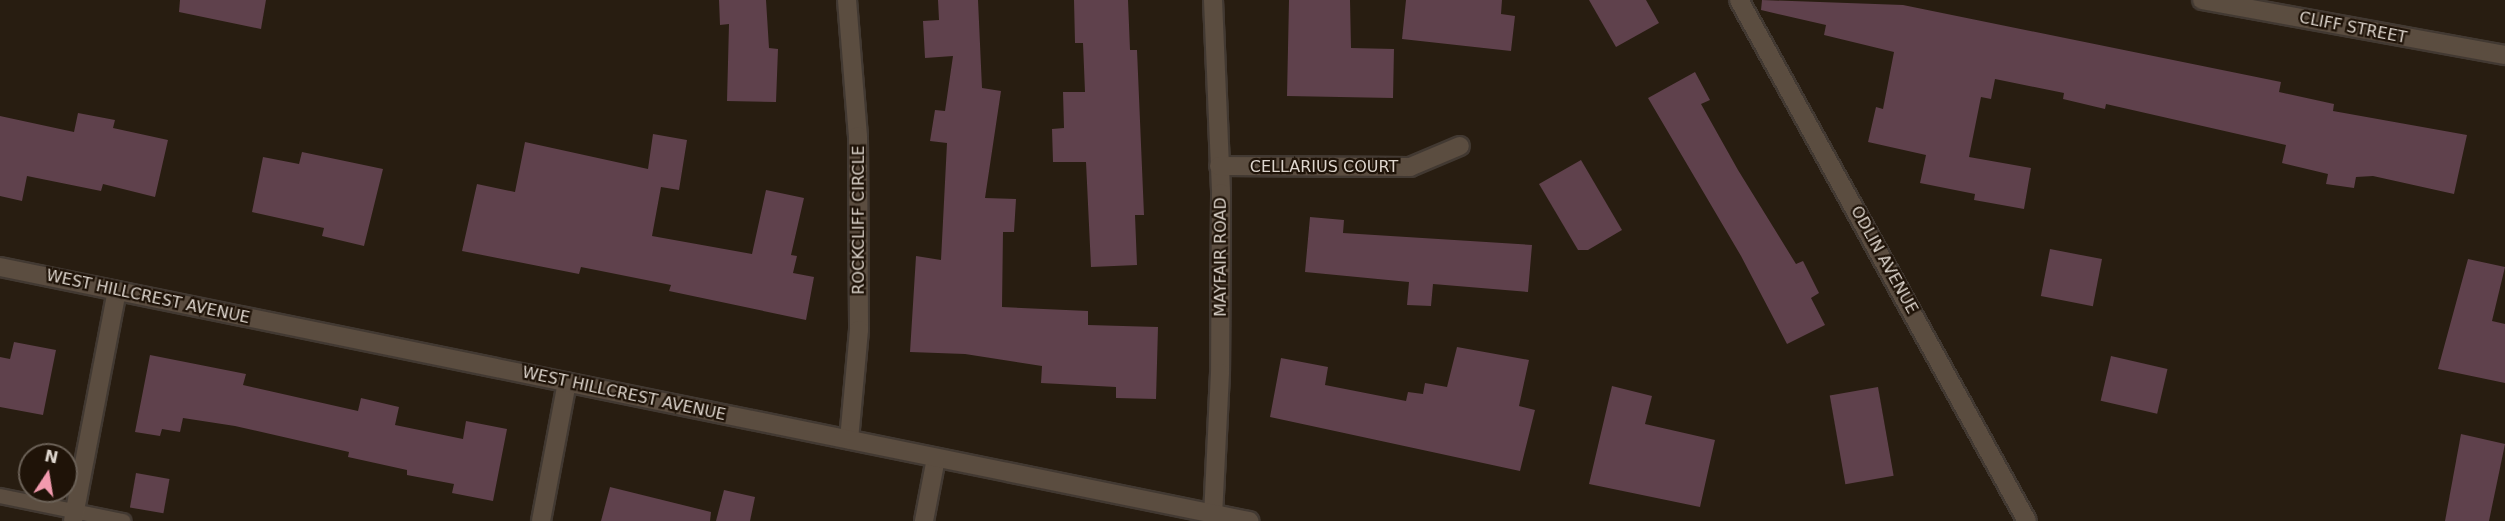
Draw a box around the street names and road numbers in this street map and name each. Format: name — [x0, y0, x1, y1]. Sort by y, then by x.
street label: CLIFF STREET — [2298, 8, 2408, 48]
street label: ROCKCLIFF CIRCLE — [849, 145, 869, 295]
street label: CELLARIUS COURT — [1250, 157, 1398, 177]
street label: MAYFAIR ROAD — [1211, 197, 1231, 317]
street label: ODLIN AVENUE — [1846, 203, 1922, 317]
street label: WEST HILLCREST AVENUE — [44, 266, 252, 328]
street label: WEST HILLCREST AVENUE — [520, 363, 728, 425]

